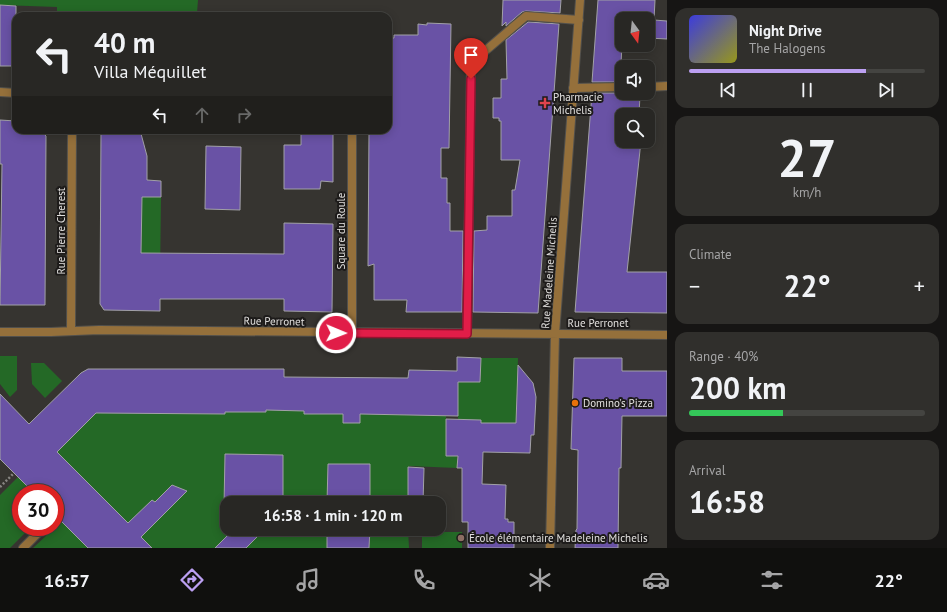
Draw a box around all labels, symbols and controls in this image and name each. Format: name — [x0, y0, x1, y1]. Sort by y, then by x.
north arrow — [615, 12, 655, 52]
map controls — [615, 12, 655, 148]
text: Night Drive — [749, 21, 822, 40]
text: 40 m — [94, 24, 155, 61]
icon: left — [28, 28, 80, 80]
pin — [454, 38, 488, 79]
text: The Halogens — [749, 40, 826, 57]
icon: arrive — [460, 44, 482, 66]
text: Villa Méquillet — [94, 60, 206, 83]
button: sound — [615, 60, 655, 100]
icon: previous — [717, 79, 739, 101]
icon: pause — [796, 79, 818, 101]
icon: next — [875, 79, 897, 101]
place label: Pharmacie Michelis — [553, 90, 603, 117]
marker: Pharmacie Michelis — [540, 98, 550, 108]
icon: left — [149, 104, 171, 126]
icon: ahead — [191, 104, 213, 126]
icon: right — [233, 104, 255, 126]
button: search — [615, 108, 655, 148]
text: 27 — [778, 124, 836, 191]
text: km/h — [793, 184, 821, 201]
street label: Rue Pierre Cherest — [54, 187, 68, 275]
street label: Square du Roule — [334, 192, 348, 269]
street label: Rue Madeleine Michelis — [538, 216, 560, 329]
text: Climate — [689, 246, 732, 263]
text: 22° — [783, 266, 831, 305]
text: − — [689, 272, 700, 300]
text: + — [914, 272, 925, 300]
position arrow — [315, 312, 357, 354]
street label: Rue Perronet — [243, 313, 305, 329]
street label: Rue Perronet — [568, 316, 629, 330]
text: Range · 40% — [689, 348, 758, 365]
text: 200 km — [689, 368, 787, 407]
place label: Domino's Pizza — [583, 396, 653, 410]
marker: Domino's Pizza — [570, 398, 580, 408]
text: Arrival — [689, 462, 725, 479]
text: 16:58 — [689, 482, 765, 521]
speed limit sign: 30 — [12, 484, 64, 536]
text: 16:58 · 1 min · 120 m — [264, 506, 402, 525]
place label: École élémentaire Madeleine Michelis — [469, 531, 648, 545]
marker: École élémentaire Madeleine Michelis — [456, 533, 466, 543]
icon: directions — [178, 566, 206, 594]
icon: music — [294, 566, 322, 594]
icon: phone — [410, 566, 438, 594]
icon: climate — [526, 566, 554, 594]
icon: car — [642, 566, 670, 594]
icon: filters — [758, 566, 786, 594]
text: 16:57 — [44, 569, 90, 592]
text: 22° — [875, 569, 903, 592]

